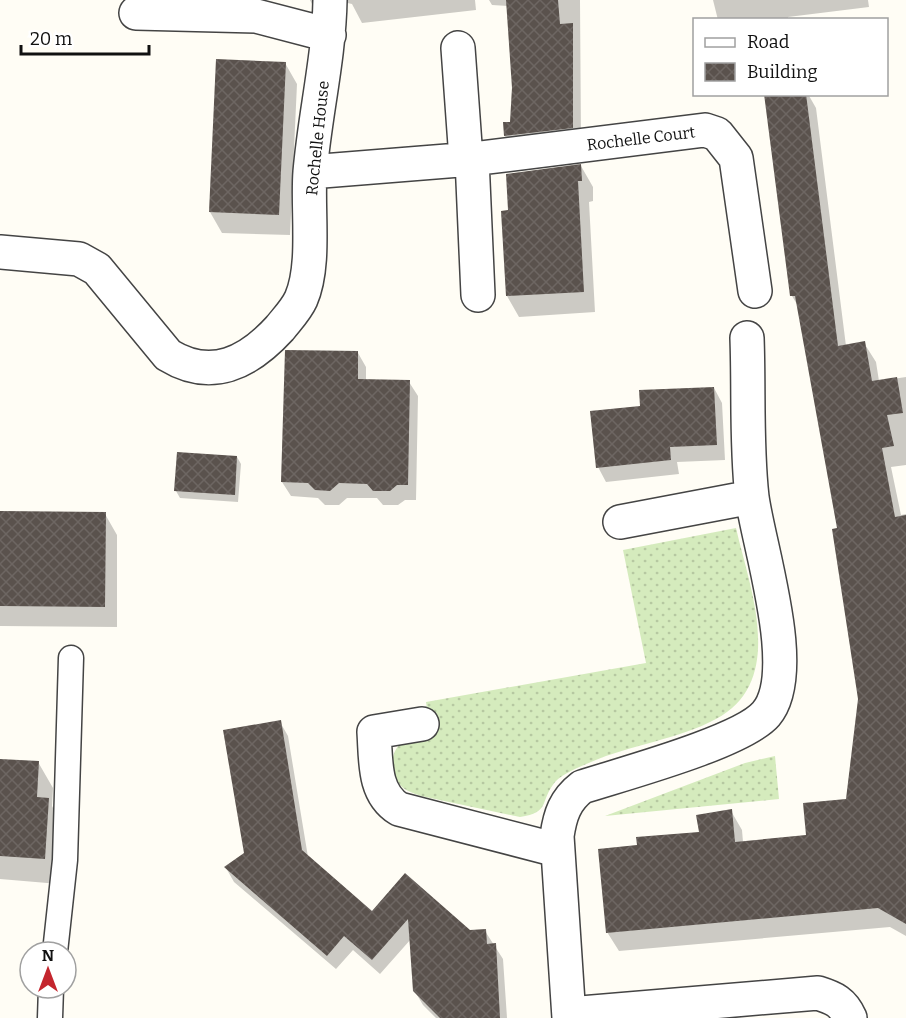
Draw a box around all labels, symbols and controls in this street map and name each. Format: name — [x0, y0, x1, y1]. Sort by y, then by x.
scale bar — [21, 18, 148, 56]
legend — [693, 18, 888, 96]
text: 20 m — [30, 28, 72, 50]
text: Road — [747, 31, 790, 53]
text: Building — [747, 61, 818, 83]
street label: Rochelle House — [302, 80, 333, 196]
street label: Rochelle Court — [586, 122, 697, 155]
north arrow — [18, 940, 78, 1000]
text: N — [42, 946, 54, 965]

